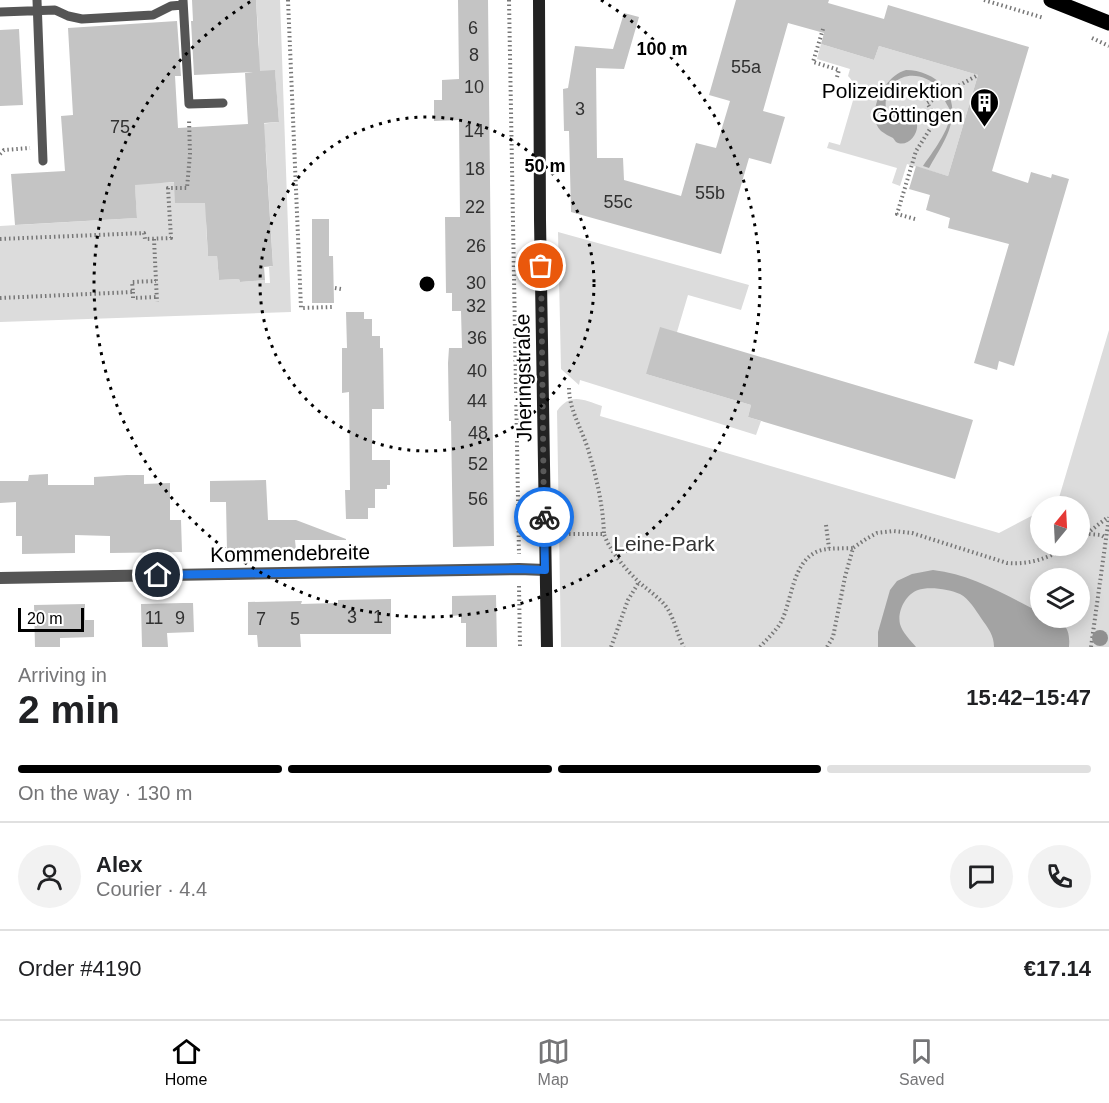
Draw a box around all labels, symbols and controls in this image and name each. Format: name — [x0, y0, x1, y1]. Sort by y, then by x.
house number: 6 — [468, 18, 478, 38]
text: 100 m — [636, 39, 688, 59]
house number: 8 — [469, 45, 479, 65]
house number: 55a — [731, 57, 762, 77]
house number: 10 — [464, 77, 484, 97]
place label: Polizeidirektion Göttingen — [822, 79, 963, 126]
building icon: Polizeidirektion Göttingen — [968, 86, 1000, 128]
house number: 3 — [575, 99, 585, 119]
house number: 75 — [110, 117, 130, 137]
house number: 14 — [464, 121, 484, 141]
text: 50 m — [524, 156, 566, 176]
house number: 18 — [465, 159, 485, 179]
house number: 55b — [695, 183, 725, 203]
house number: 55c — [603, 192, 633, 212]
house number: 22 — [465, 197, 485, 217]
house number: 26 — [466, 236, 486, 256]
pin — [515, 240, 566, 291]
icon: bag — [524, 249, 557, 282]
house number: 30 — [466, 273, 486, 293]
centre of rings — [417, 274, 437, 294]
house number: 32 — [466, 296, 486, 316]
street label: Jheringstraße — [510, 314, 536, 442]
house number: 36 — [467, 328, 487, 348]
house number: 40 — [467, 361, 487, 381]
house number: 44 — [467, 391, 487, 411]
house number: 48 — [468, 423, 488, 443]
house number: 52 — [468, 454, 488, 474]
courier — [514, 487, 574, 547]
house number: 56 — [468, 489, 488, 509]
north arrow — [1030, 496, 1090, 556]
map controls — [1030, 496, 1090, 628]
icon: bike — [528, 501, 561, 534]
park label: Leine-Park — [613, 532, 715, 555]
street label: Kommendebreite — [210, 540, 370, 566]
pin — [132, 549, 183, 600]
icon: home — [141, 558, 174, 591]
button: layers — [1030, 568, 1090, 628]
scale bar — [18, 605, 84, 632]
house number: 3 — [347, 607, 357, 627]
house number: 1 — [373, 607, 383, 627]
house number: 11 — [145, 608, 163, 628]
house number: 9 — [175, 608, 185, 628]
house number: 7 — [256, 609, 266, 629]
house number: 5 — [290, 609, 300, 629]
text: 20 m — [27, 610, 63, 627]
text: Arriving in — [18, 664, 107, 686]
text: 15:42–15:47 — [966, 685, 1091, 710]
text: 2 min — [18, 688, 120, 731]
text: On the way · 130 m — [18, 782, 193, 804]
button: person — [18, 845, 81, 908]
button: chat — [950, 845, 1013, 908]
button: phone — [1028, 845, 1091, 908]
text: Alex — [96, 852, 142, 877]
text: Courier · 4.4 — [96, 878, 207, 900]
text: Order #4190 — [18, 956, 142, 981]
text: €17.14 — [1024, 956, 1091, 981]
tab: Home — [165, 1035, 207, 1089]
tab: Map — [537, 1035, 570, 1089]
tab: Saved — [899, 1035, 944, 1089]

